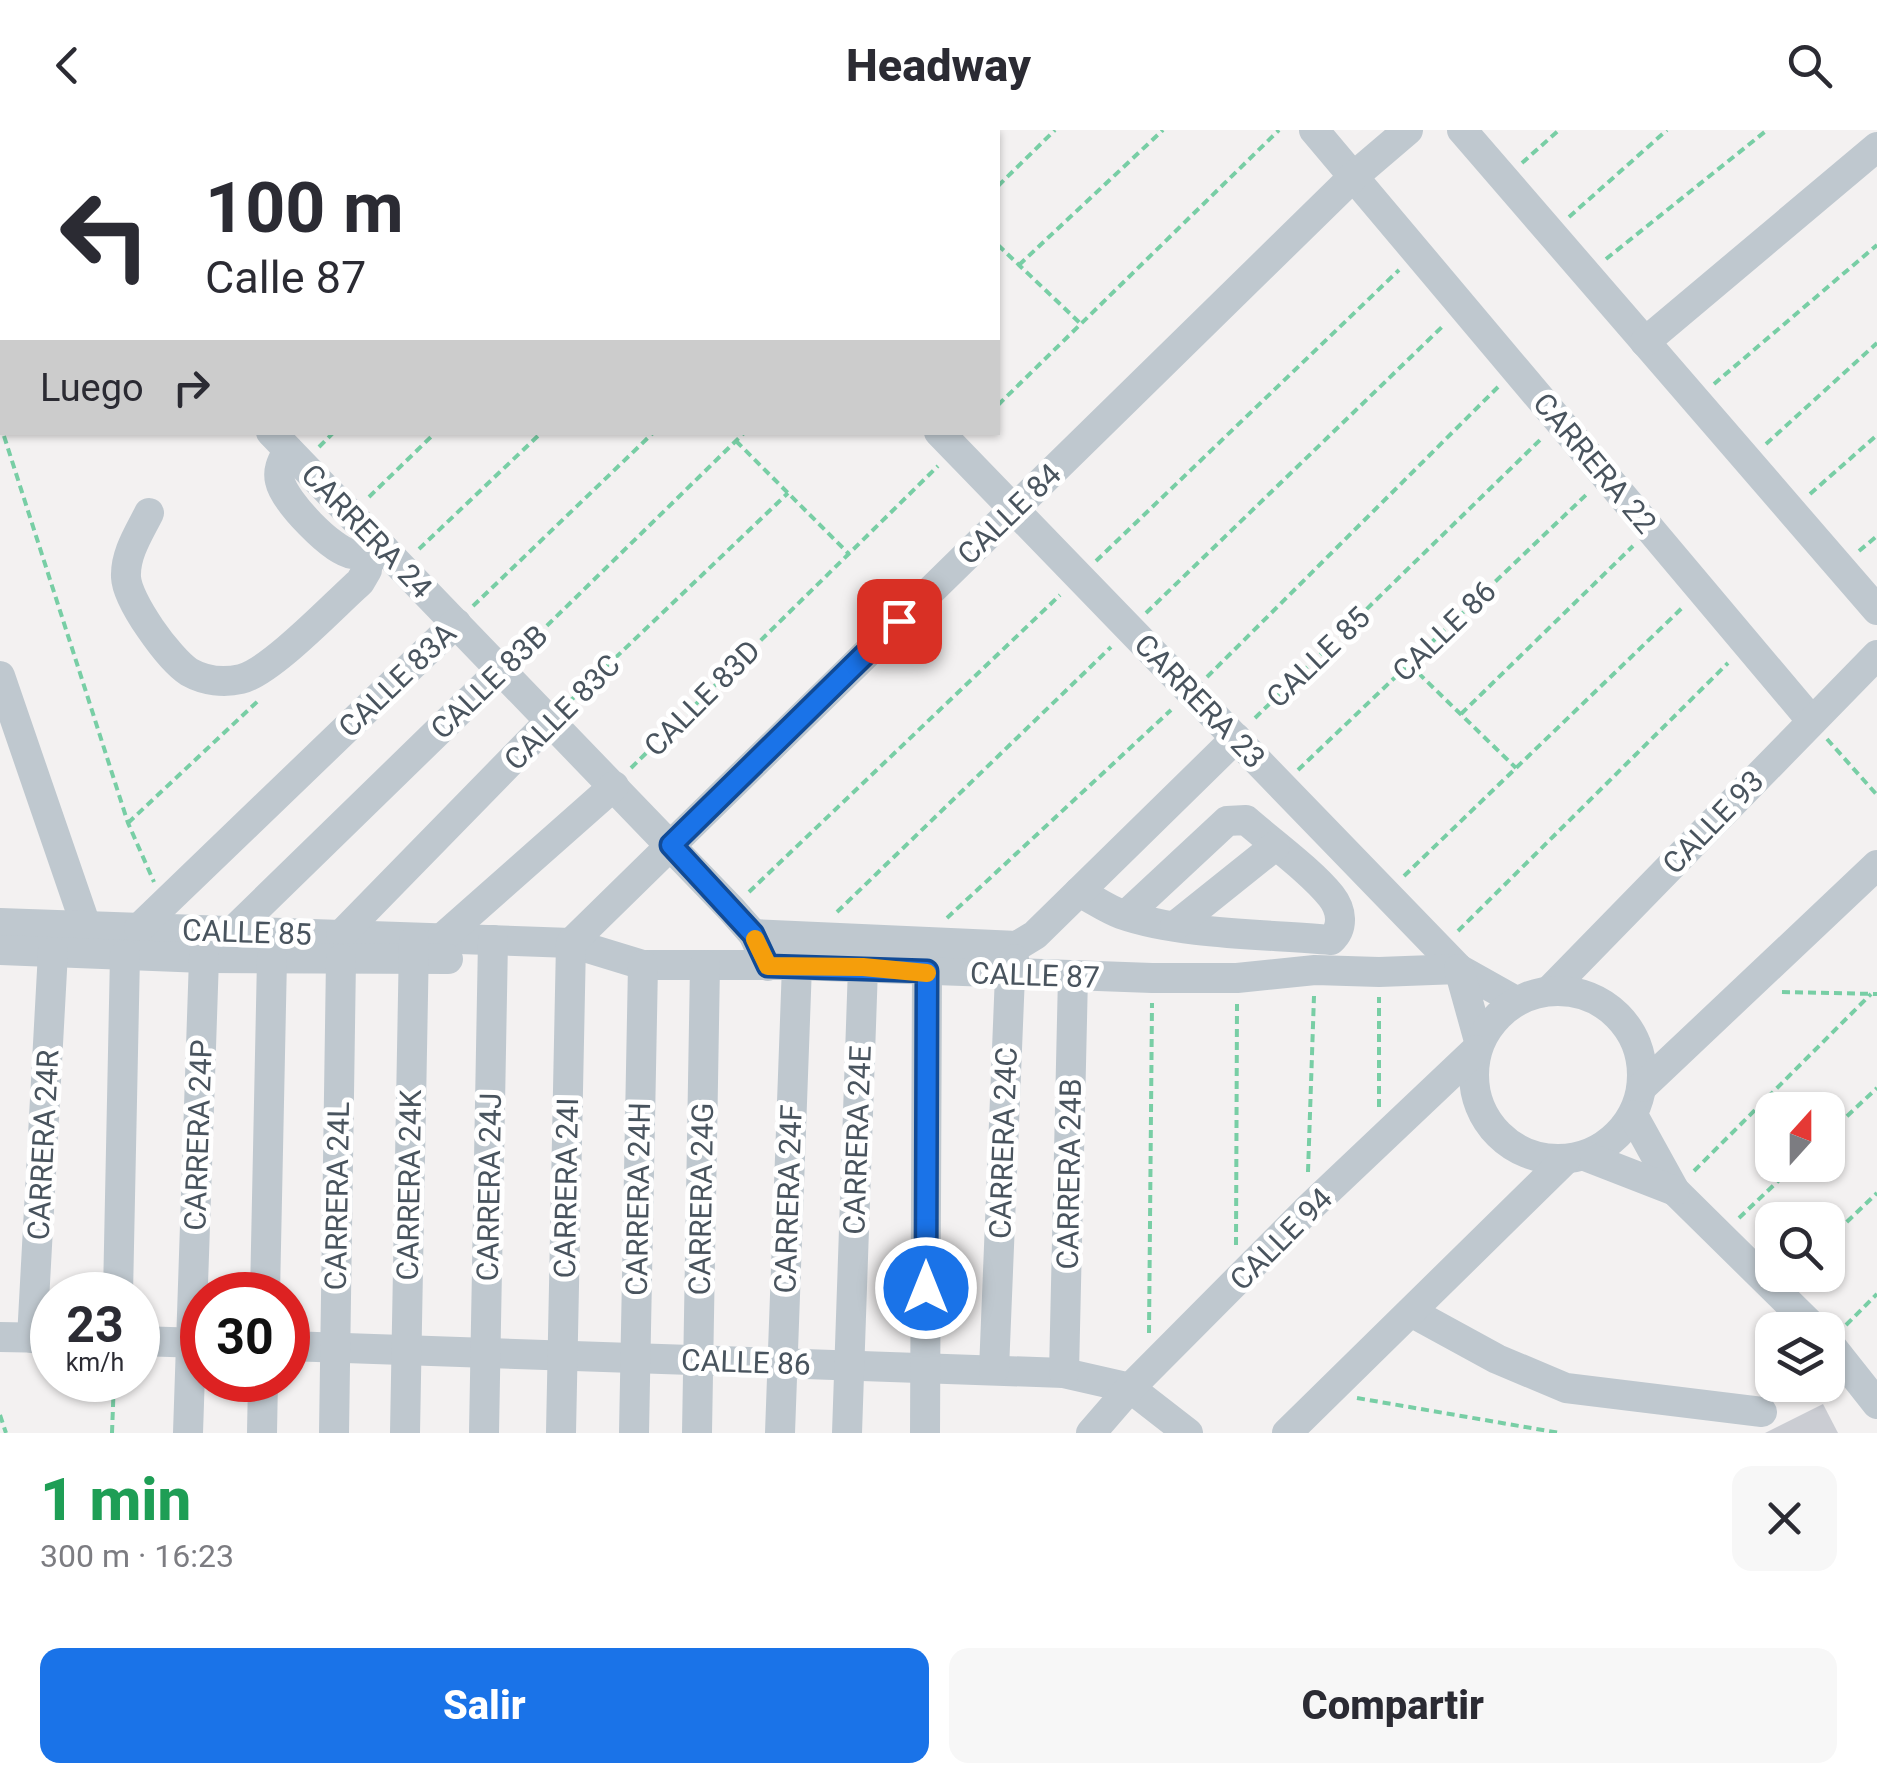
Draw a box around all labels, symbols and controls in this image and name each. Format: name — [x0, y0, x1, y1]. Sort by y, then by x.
icon: back — [40, 38, 95, 93]
icon: search — [1782, 38, 1837, 93]
text: Headway — [846, 39, 1031, 92]
text: 100 m — [205, 167, 404, 249]
icon: left — [40, 170, 170, 300]
text: Calle 87 — [205, 251, 366, 304]
icon: right — [164, 360, 219, 415]
text: Luego — [40, 366, 144, 410]
street label: CARRERA 22 — [1526, 386, 1664, 540]
street label: CALLE 84 — [950, 456, 1068, 572]
street label: CARRERA 24 — [295, 457, 440, 605]
street label: CALLE 86 — [1385, 573, 1503, 689]
pin — [857, 579, 942, 664]
icon: arrive — [872, 594, 927, 649]
street label: CALLE 85 — [1259, 599, 1377, 715]
street label: CALLE 83A — [331, 615, 463, 744]
street label: CALLE 83B — [423, 618, 555, 746]
street label: CARRERA 23 — [1128, 627, 1272, 775]
street label: CALLE 83D — [637, 633, 767, 763]
street label: CALLE 83C — [497, 647, 627, 777]
street label: CALLE 93 — [1655, 763, 1771, 881]
street label: CALLE 85 — [182, 912, 312, 952]
street label: CALLE 87 — [970, 955, 1100, 995]
street label: CARRERA 24P — [177, 1039, 219, 1231]
street label: CARRERA 24E — [836, 1045, 878, 1235]
street label: CARRERA 24C — [982, 1047, 1024, 1239]
street label: CARRERA 24R — [21, 1049, 65, 1241]
street label: CARRERA 24B — [1050, 1078, 1088, 1270]
street label: CARRERA 24K — [390, 1089, 428, 1281]
street label: CARRERA 24J — [470, 1092, 508, 1282]
north arrow — [1755, 1092, 1845, 1182]
map controls — [1755, 1092, 1845, 1402]
street label: CARRERA 24I — [547, 1097, 585, 1279]
street label: CARRERA 24L — [318, 1101, 356, 1291]
street label: CARRERA 24H — [619, 1102, 657, 1296]
street label: CARRERA 24G — [682, 1102, 720, 1296]
street label: CARRERA 24F — [767, 1104, 809, 1294]
street label: CALLE 94 — [1223, 1181, 1339, 1297]
button: search — [1755, 1202, 1845, 1292]
position arrow — [874, 1236, 978, 1340]
speed limit sign: 30 — [180, 1272, 310, 1402]
text: 23 — [66, 1296, 124, 1354]
button: layers — [1755, 1312, 1845, 1402]
street label: CALLE 86 — [681, 1342, 811, 1382]
text: km/h — [66, 1348, 124, 1377]
text: 1 min — [40, 1464, 191, 1535]
button: close — [1732, 1466, 1837, 1571]
text: 300 m · 16:23 — [40, 1537, 234, 1575]
button: Salir — [40, 1648, 929, 1763]
button: Compartir — [949, 1648, 1837, 1763]

